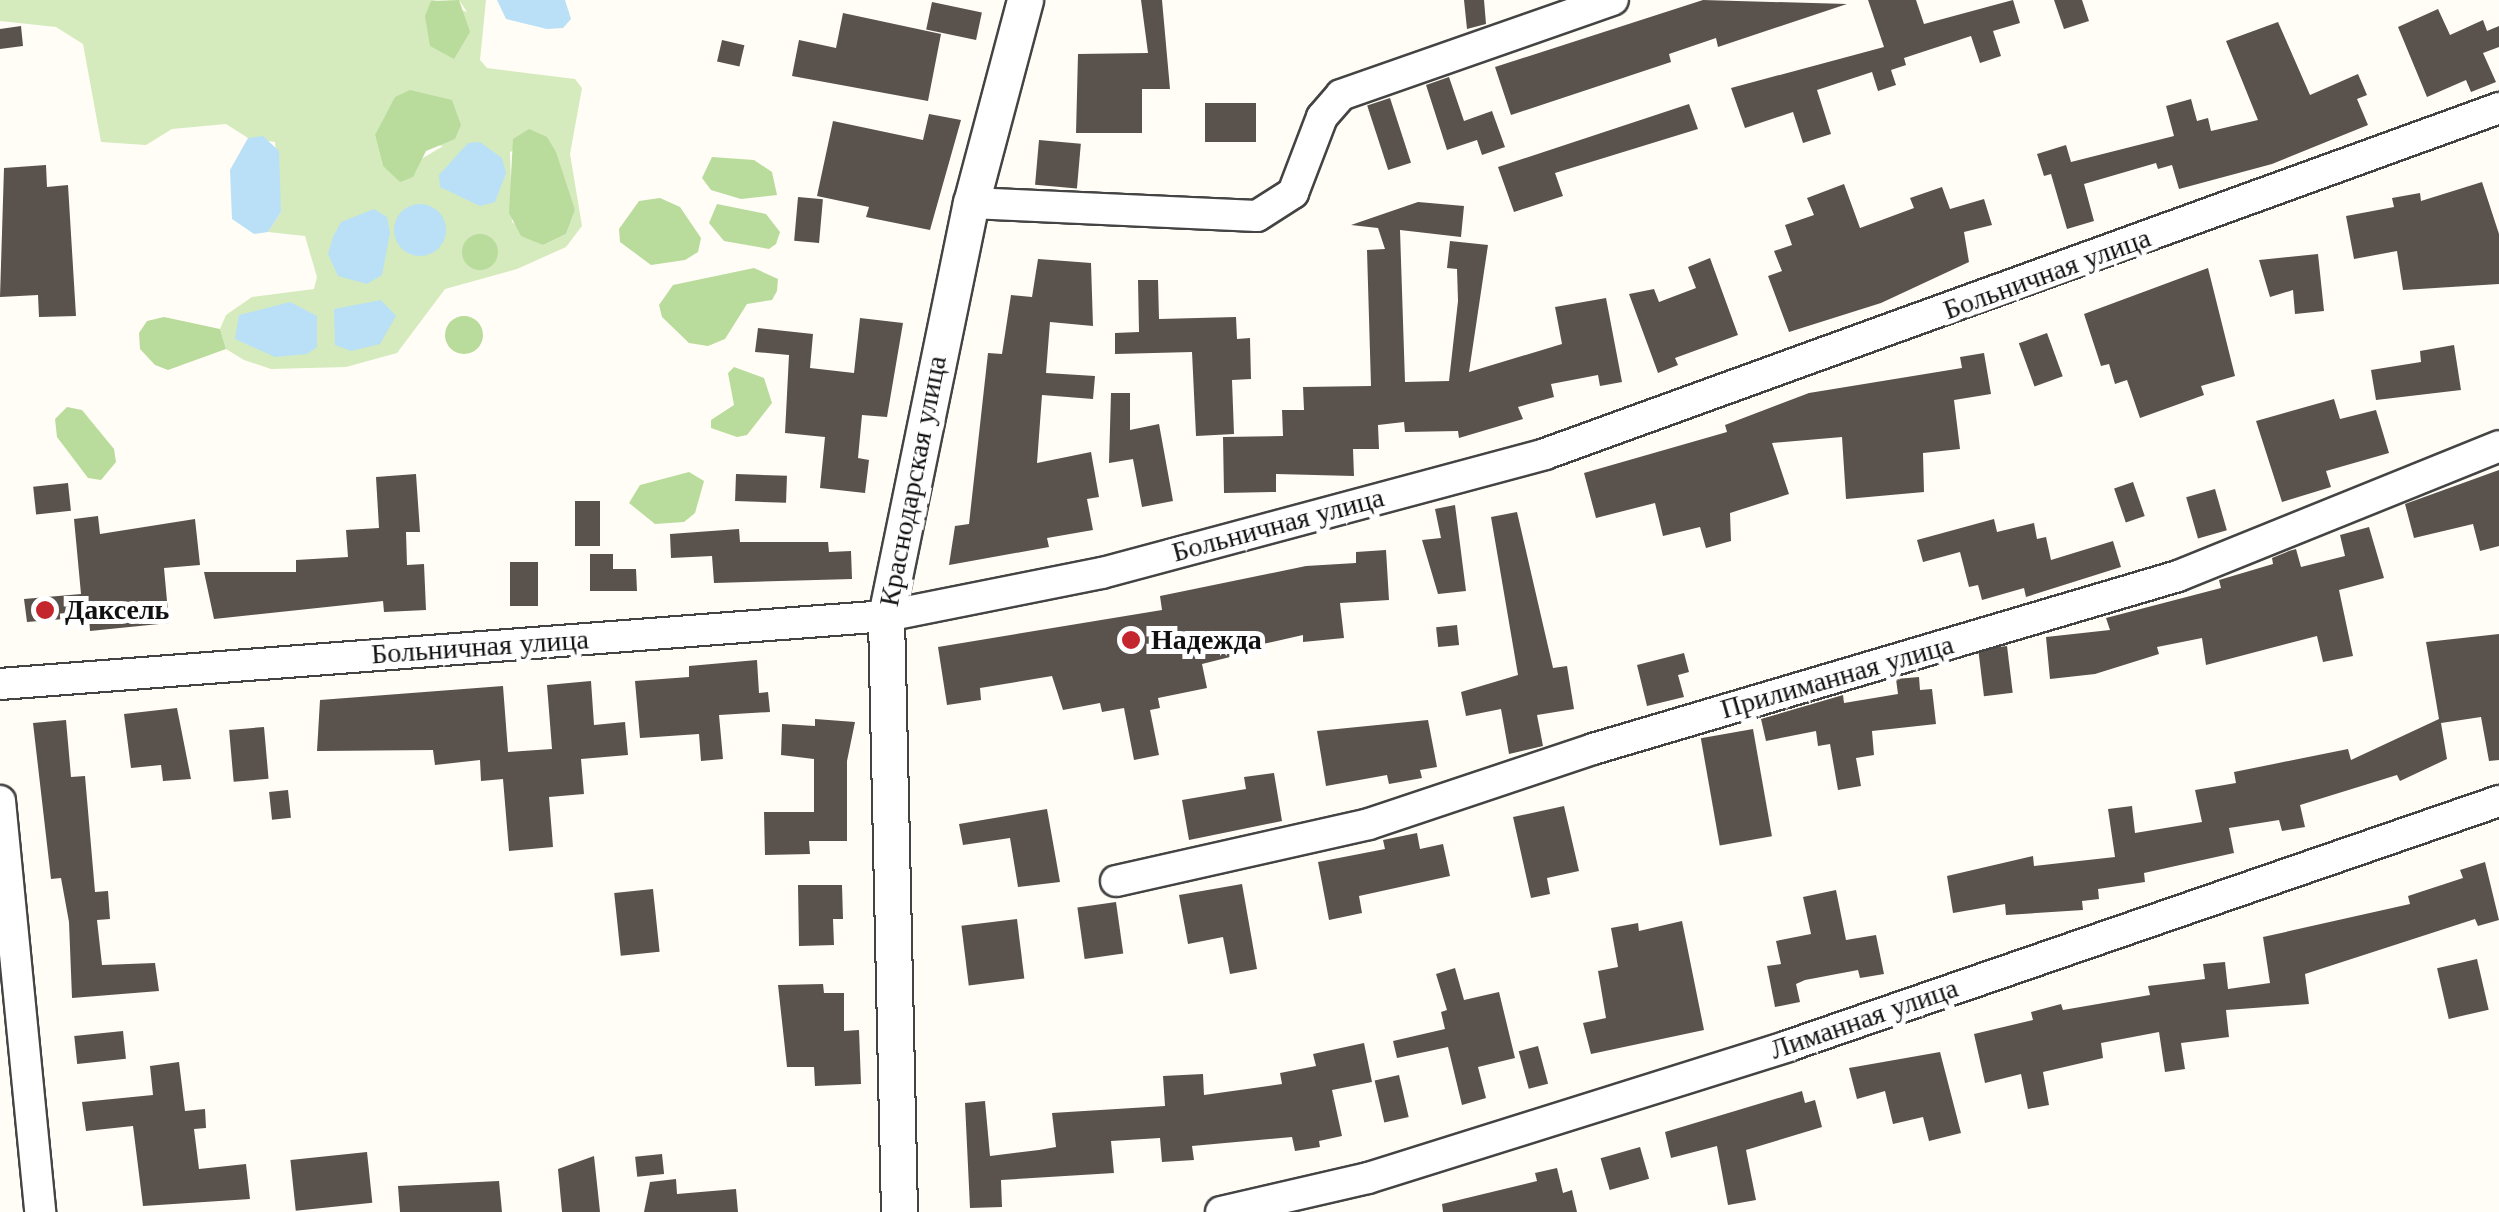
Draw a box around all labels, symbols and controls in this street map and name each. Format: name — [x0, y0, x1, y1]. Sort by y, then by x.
street label: Больничная улица — [1939, 221, 2155, 327]
street label: Краснодарская улица — [872, 353, 954, 609]
street label: Больничная улица — [1168, 481, 1388, 569]
place label: Даксель — [65, 593, 169, 627]
marker: Даксель — [34, 599, 56, 621]
street label: Больничная улица — [370, 623, 590, 671]
place label: Надежда — [1151, 623, 1262, 657]
street label: Прилиманная улица — [1717, 628, 1957, 726]
marker: Надежда — [1120, 629, 1142, 651]
street label: Лиманная улица — [1766, 971, 1962, 1067]

